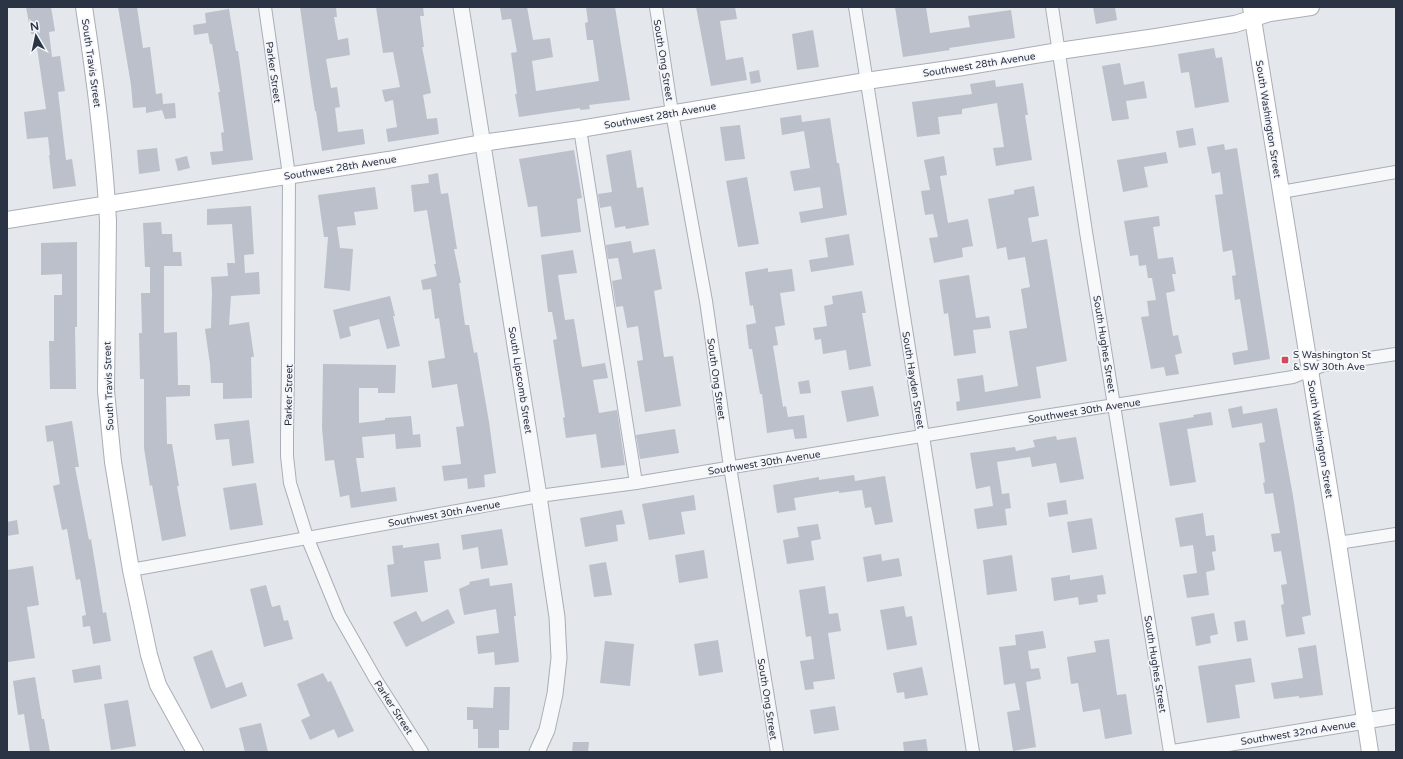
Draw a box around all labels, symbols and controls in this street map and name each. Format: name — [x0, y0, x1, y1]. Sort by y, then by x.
north arrow — [16, 16, 56, 56]
street label: South Travis Street — [79, 18, 103, 108]
street label: South Ong Street — [651, 18, 675, 102]
text: N — [29, 20, 40, 34]
street label: Parker Street — [263, 41, 283, 104]
street label: Southwest 28th Avenue — [922, 50, 1037, 80]
street label: South Washington Street — [1253, 59, 1283, 179]
street label: Southwest 28th Avenue — [603, 100, 718, 132]
street label: Southwest 28th Avenue — [283, 153, 398, 183]
street label: South Hughes Street — [1090, 295, 1118, 394]
street label: South Lipscomb Street — [506, 326, 534, 435]
street label: South Hayden Street — [899, 331, 927, 430]
street label: South Ong Street — [704, 337, 728, 421]
street label: South Travis Street — [101, 341, 117, 431]
place label: S Washington St & SW 30th Ave — [1293, 349, 1371, 373]
marker: S Washington St & SW 30th Ave — [1280, 355, 1290, 365]
street label: Parker Street — [282, 364, 296, 426]
street label: South Washington Street — [1305, 379, 1335, 499]
street label: Southwest 30th Avenue — [1027, 396, 1142, 426]
street label: Southwest 30th Avenue — [707, 448, 822, 478]
street label: Southwest 30th Avenue — [387, 498, 502, 530]
street label: South Hughes Street — [1141, 615, 1169, 714]
street label: South Ong Street — [755, 657, 779, 741]
street label: Parker Street — [371, 678, 415, 737]
street label: Southwest 32nd Avenue — [1240, 718, 1357, 748]

